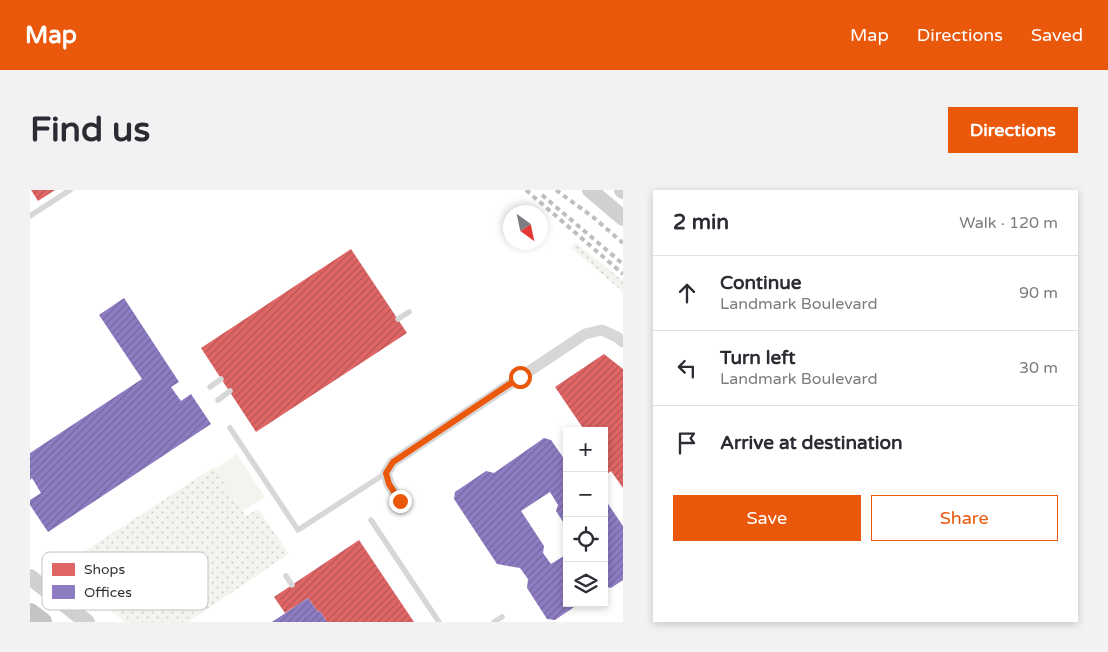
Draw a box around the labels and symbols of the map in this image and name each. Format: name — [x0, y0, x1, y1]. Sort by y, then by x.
north arrow — [503, 205, 548, 250]
route start — [509, 366, 532, 389]
route end — [389, 490, 412, 513]
legend — [42, 552, 208, 610]
text: Shops — [84, 561, 125, 578]
text: Offices — [84, 584, 132, 601]

